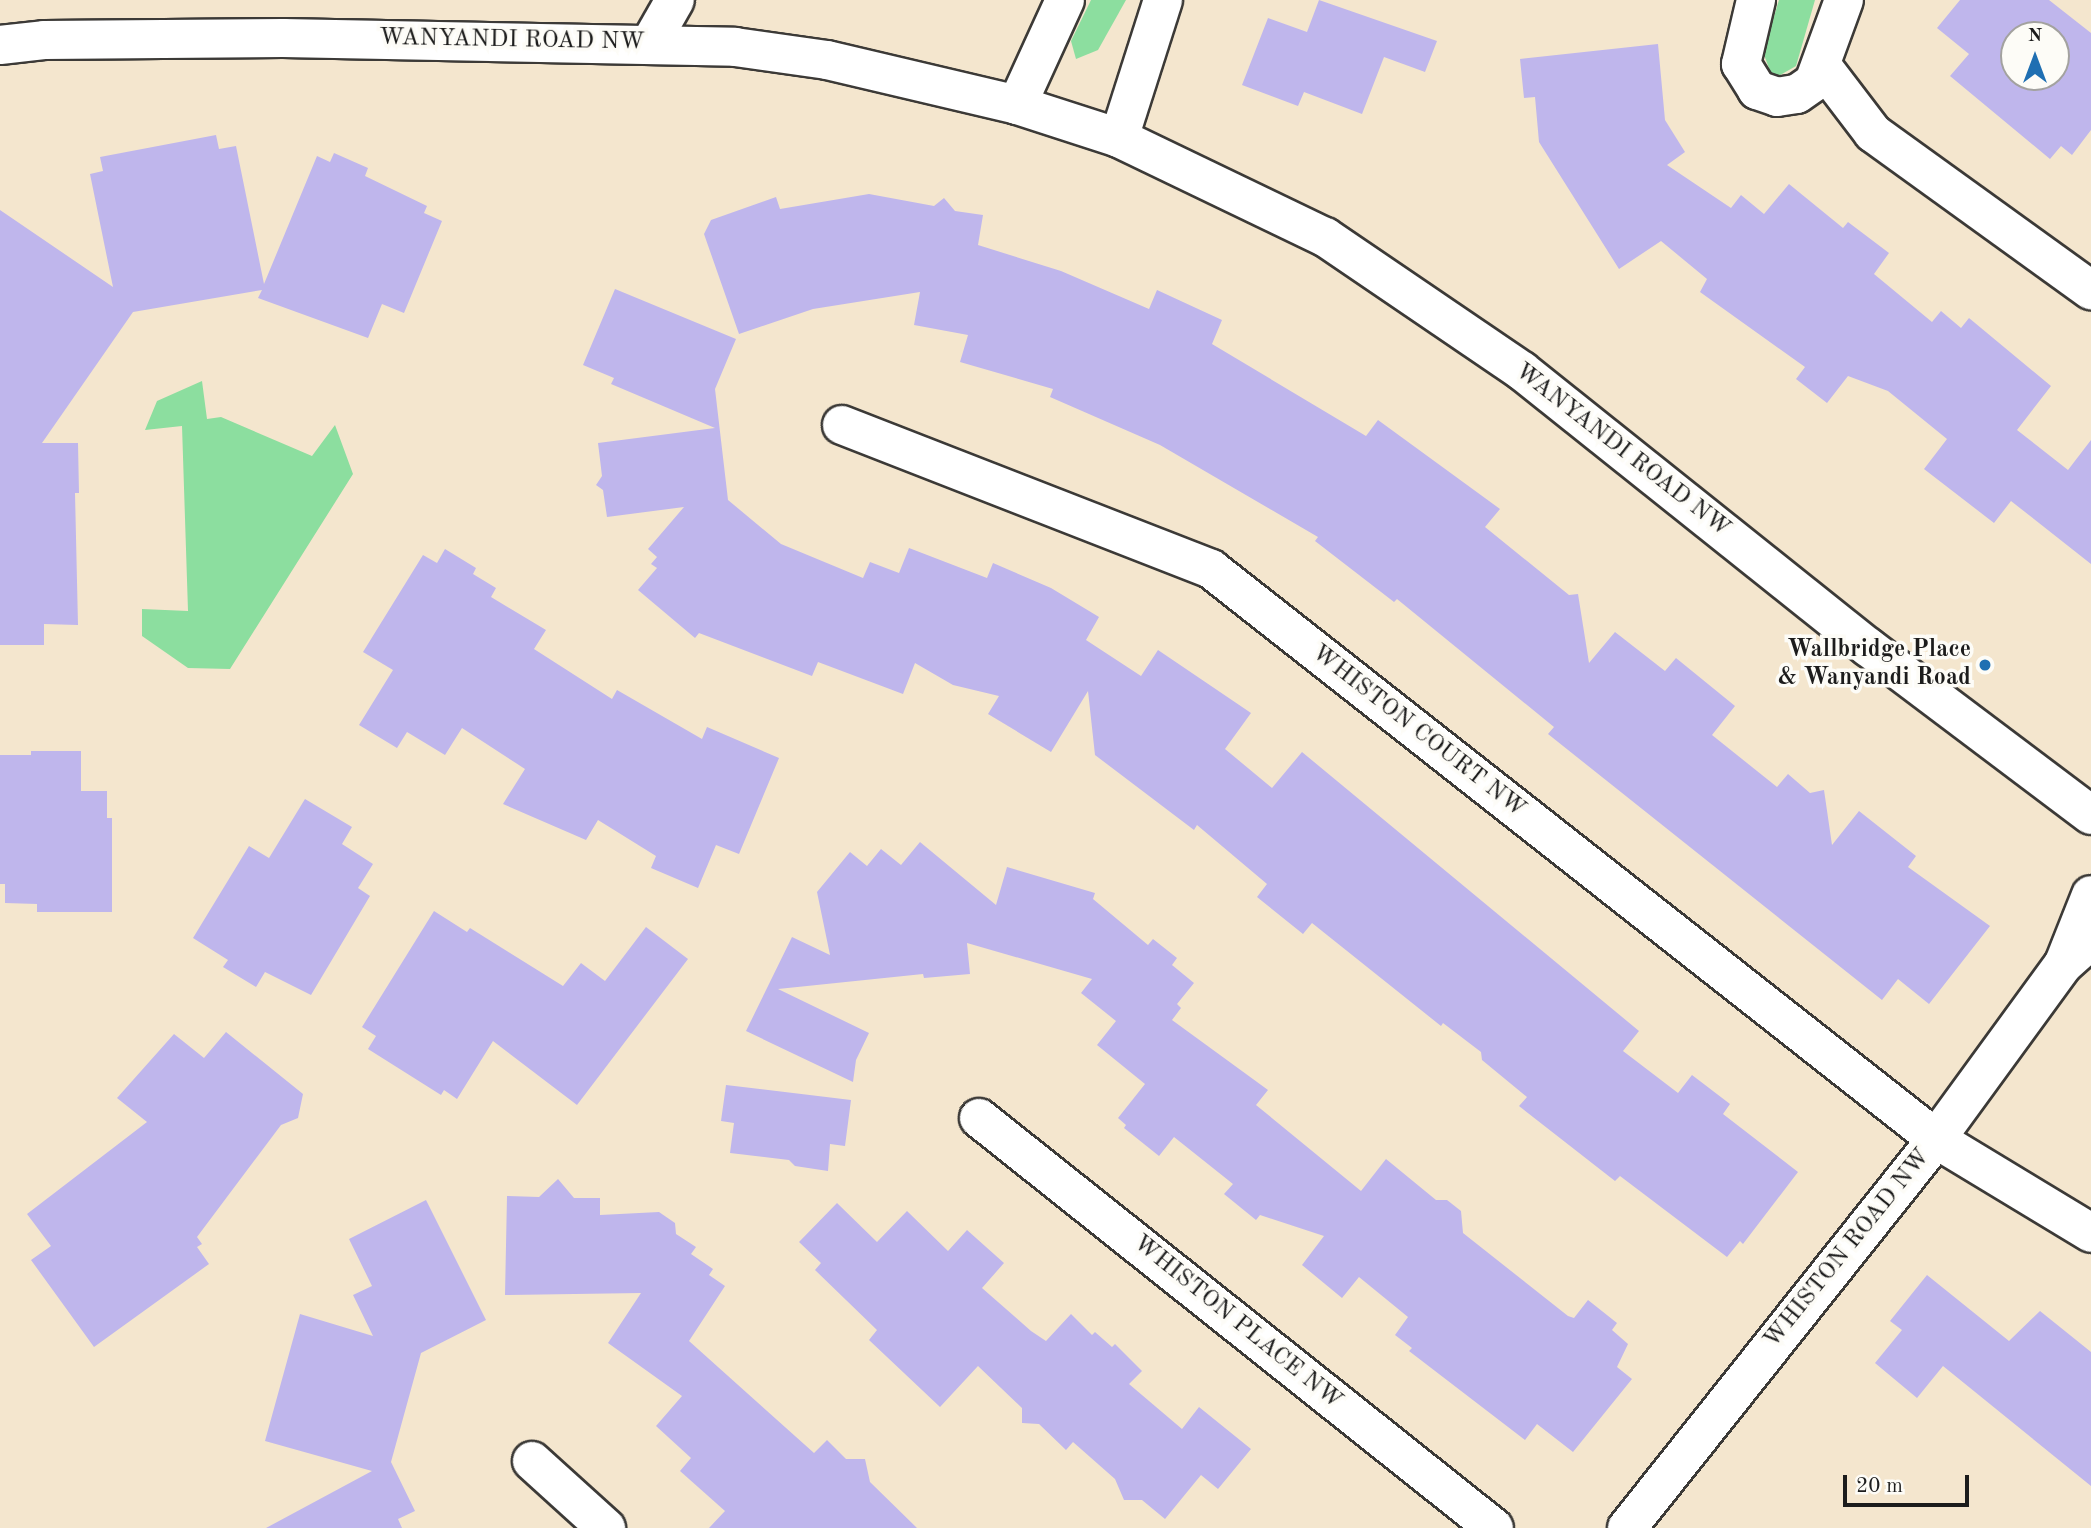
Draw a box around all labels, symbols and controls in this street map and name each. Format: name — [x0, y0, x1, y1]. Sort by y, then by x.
north arrow — [2000, 21, 2070, 91]
street label: WANYANDI ROAD NW — [379, 24, 645, 58]
text: N — [2028, 27, 2042, 46]
street label: WANYANDI ROAD NW — [1508, 358, 1736, 544]
place label: Wallbridge Place & Wanyandi Road — [1778, 637, 1971, 693]
street label: WHISTON COURT NW — [1305, 639, 1531, 825]
marker: Wallbridge Place & Wanyandi Road — [1977, 657, 1993, 673]
street label: WHISTON ROAD NW — [1759, 1143, 1937, 1355]
street label: WHISTON PLACE NW — [1126, 1230, 1348, 1416]
scale bar — [1846, 1462, 1972, 1506]
text: 20 m — [1856, 1476, 1903, 1497]

